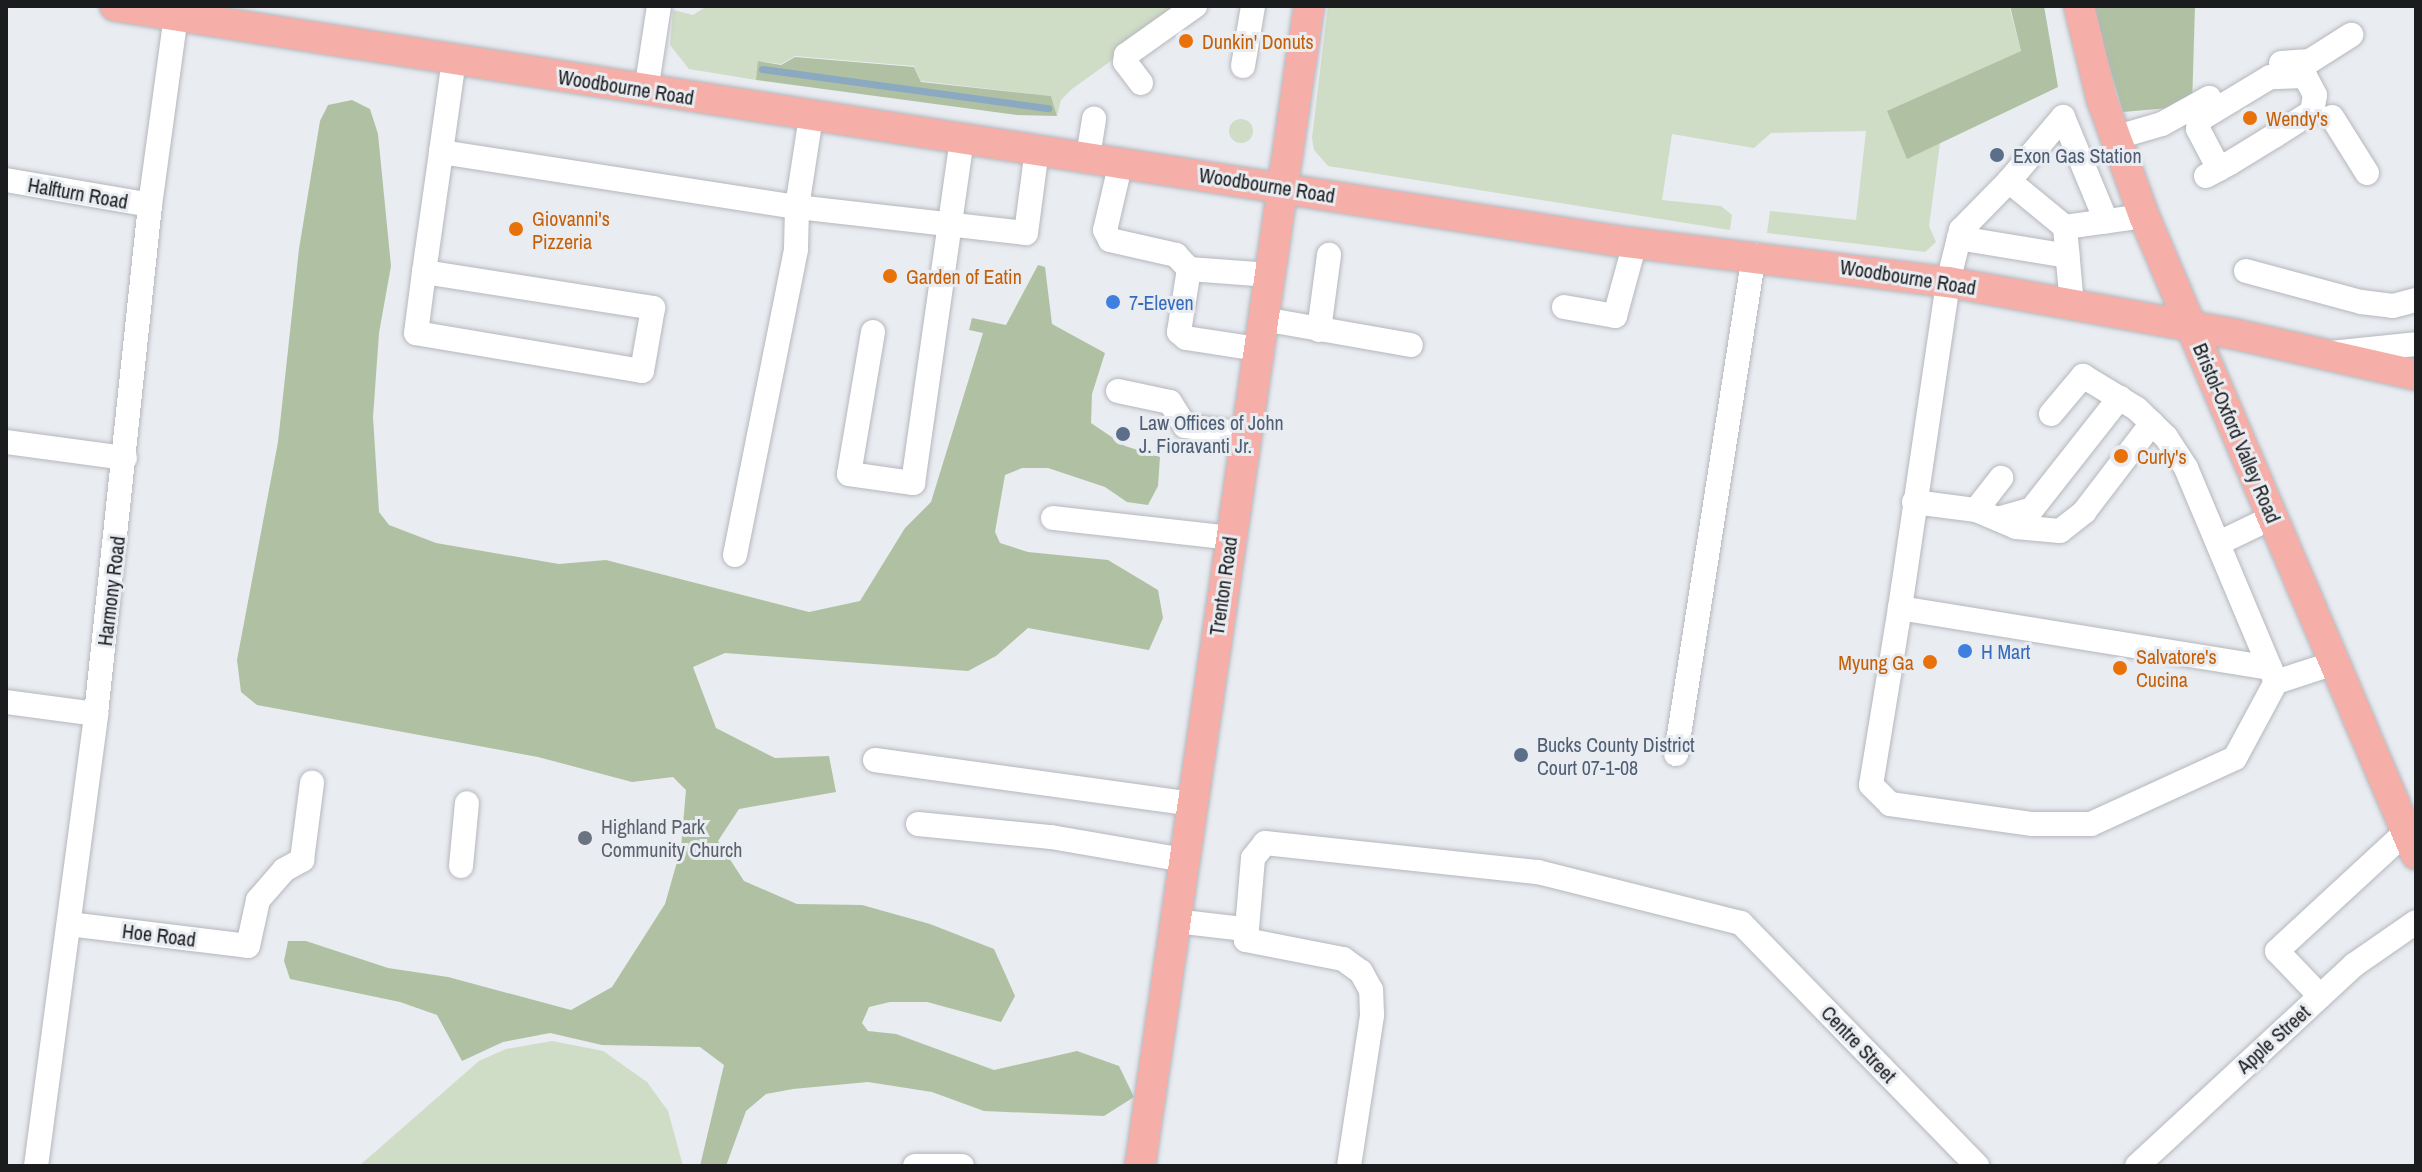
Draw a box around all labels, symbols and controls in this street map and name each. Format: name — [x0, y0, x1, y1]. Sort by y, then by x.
place label: Dunkin' Donuts — [1202, 29, 1314, 53]
marker: Dunkin' Donuts — [1177, 32, 1195, 50]
street label: Woodbourne Road — [556, 64, 696, 110]
place label: Wendy's — [2266, 106, 2328, 130]
marker: Wendy's — [2241, 109, 2259, 127]
place label: Exon Gas Station — [2013, 143, 2142, 167]
marker: Exon Gas Station — [1988, 146, 2006, 164]
street label: Woodbourne Road — [1197, 162, 1337, 208]
street label: Halfturn Road — [26, 172, 130, 214]
place label: Giovanni's Pizzeria — [532, 206, 610, 253]
marker: Giovanni's Pizzeria — [507, 220, 525, 238]
street label: Woodbourne Road — [1838, 254, 1978, 300]
place label: Garden of Eatin — [906, 264, 1022, 288]
marker: Garden of Eatin — [881, 267, 899, 285]
place label: 7-Eleven — [1129, 290, 1194, 314]
marker: 7-Eleven — [1104, 293, 1122, 311]
street label: Bristol-Oxford Valley Road — [2188, 340, 2286, 526]
place label: Law Offices of John J. Fioravanti Jr. — [1139, 410, 1284, 457]
marker: Law Offices of John J. Fioravanti Jr. — [1114, 425, 1132, 443]
place label: Curly's — [2137, 444, 2187, 468]
marker: Curly's — [2112, 447, 2130, 465]
street label: Harmony Road — [92, 535, 130, 647]
street label: Trenton Road — [1204, 535, 1242, 637]
place label: H Mart — [1981, 639, 2030, 663]
marker: H Mart — [1956, 642, 1974, 660]
place label: Salvatore's Cucina — [2136, 644, 2217, 691]
place label: Myung Ga — [1838, 650, 1914, 674]
marker: Myung Ga — [1921, 653, 1939, 671]
marker: Salvatore's Cucina — [2111, 659, 2129, 677]
place label: Bucks County District Court 07-1-08 — [1537, 732, 1695, 779]
marker: Bucks County District Court 07-1-08 — [1512, 746, 1530, 764]
place label: Highland Park Community Church — [601, 814, 742, 861]
marker: Highland Park Community Church — [576, 829, 594, 847]
street label: Hoe Road — [121, 919, 197, 951]
street label: Apple Street — [2231, 1000, 2315, 1078]
street label: Centre Street — [1816, 1001, 1902, 1087]

